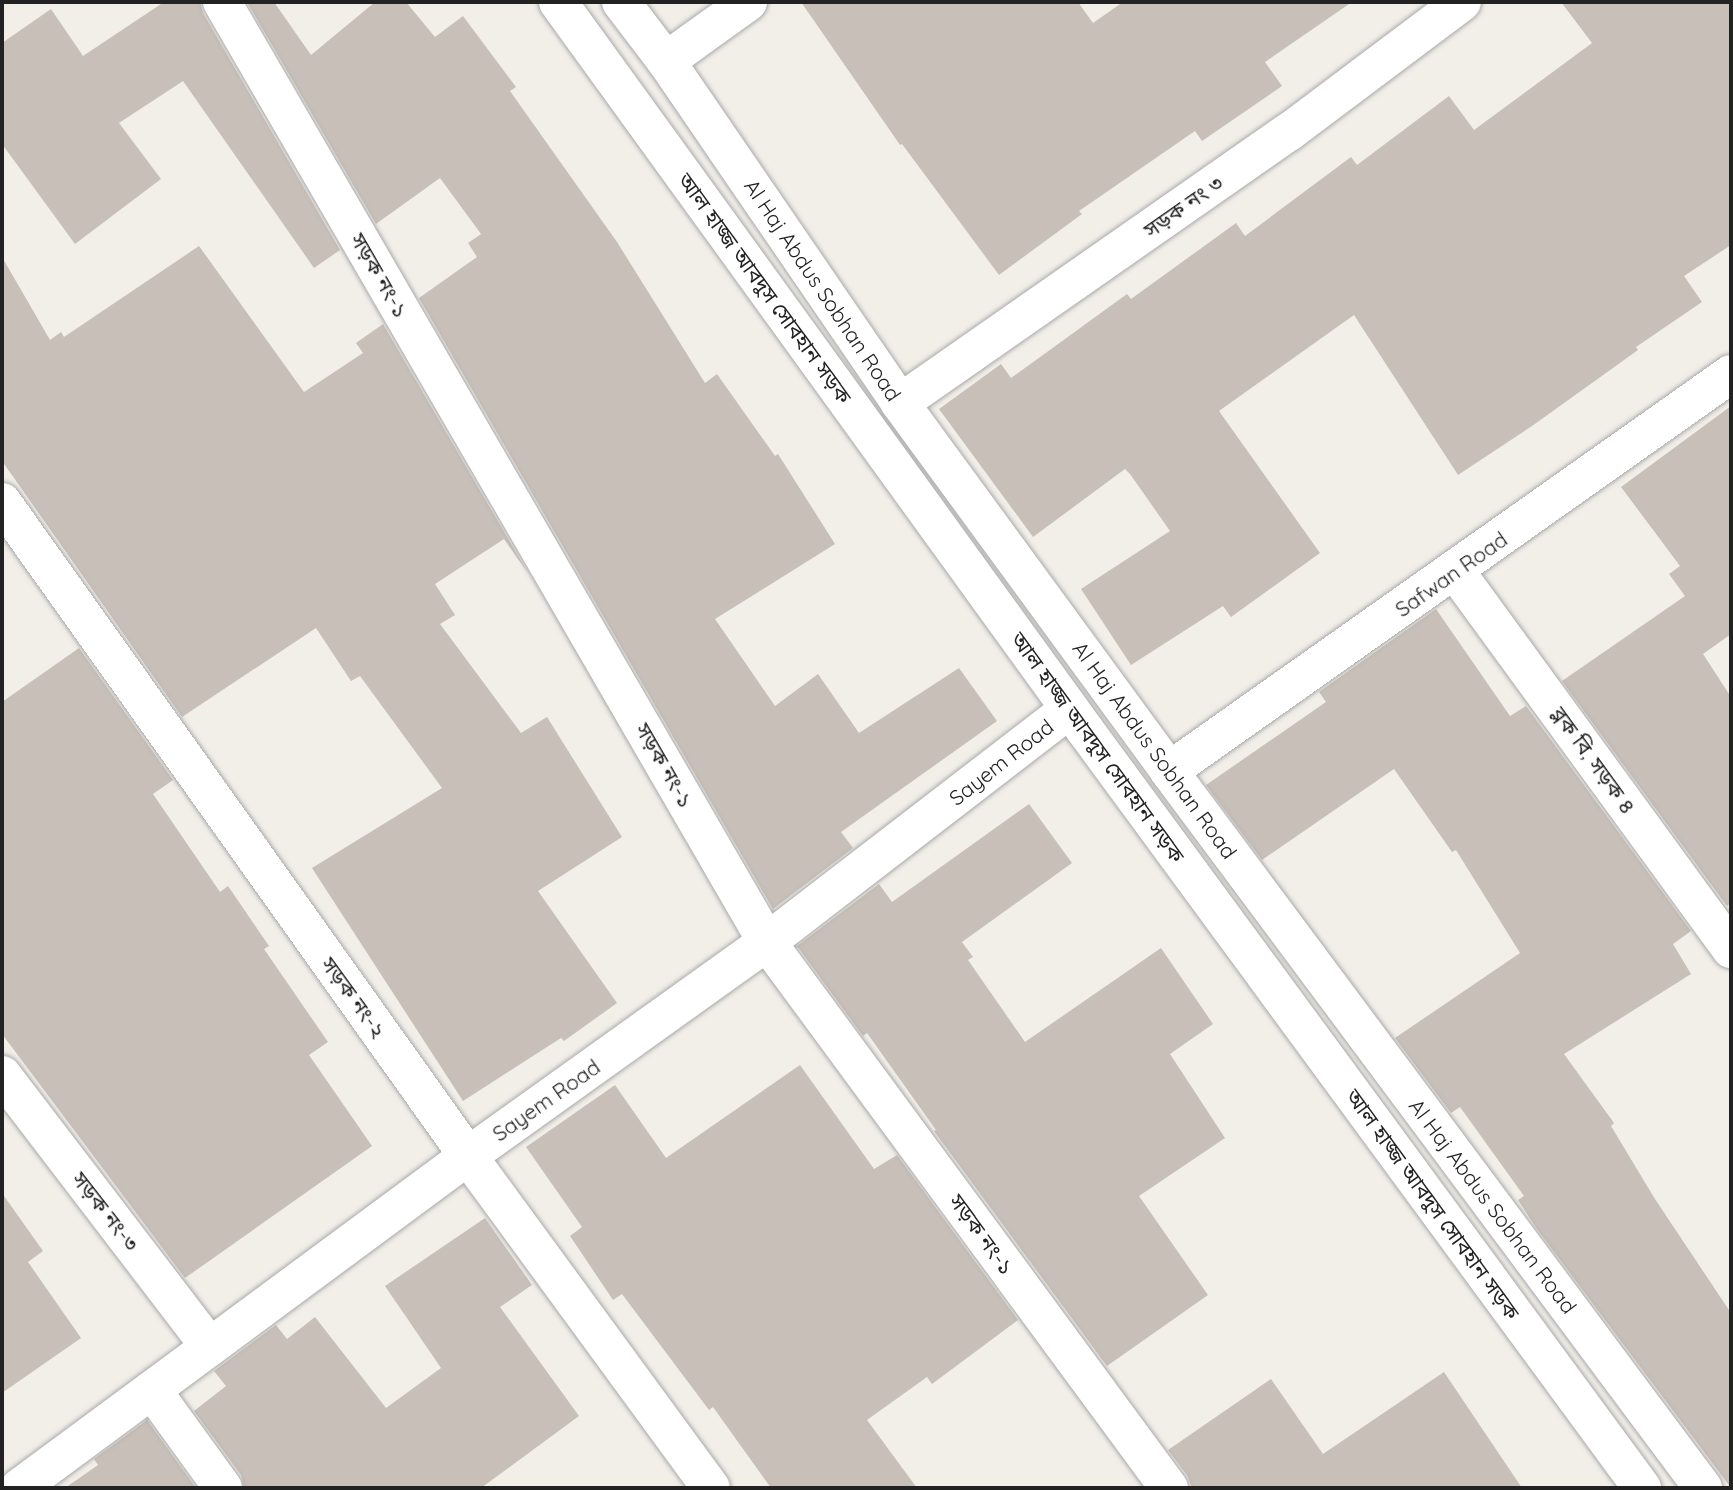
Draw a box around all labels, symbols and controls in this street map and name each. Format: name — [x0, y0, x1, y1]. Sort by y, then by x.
street label: আল হাজ্জ আবদুস সোবহান সড়ক — [673, 168, 857, 408]
street label: সড়ক নং ৩ — [1139, 170, 1227, 242]
street label: Al Haj Abdus Sobhan Road — [739, 174, 907, 406]
street label: সড়ক নং-১ — [346, 228, 414, 322]
street label: Safwan Road — [1390, 526, 1512, 622]
street label: আল হাজ্জ আবদুস সোবহান সড়ক — [1006, 627, 1190, 867]
street label: Al Haj Abdus Sobhan Road — [1068, 637, 1242, 863]
street label: ব্লক বি, সড়ক ৪ — [1547, 702, 1641, 818]
street label: Sayem Road — [944, 714, 1058, 810]
street label: সড়ক নং-১ — [631, 718, 699, 812]
street label: সড়ক নং-২ — [316, 952, 392, 1042]
street label: Sayem Road — [487, 1054, 605, 1146]
street label: আল হাজ্জ আবদুস সোবহান সড়ক — [1341, 1084, 1525, 1324]
street label: Al Haj Abdus Sobhan Road — [1404, 1094, 1582, 1318]
street label: সড়ক নং-৩ — [67, 1167, 145, 1255]
street label: সড়ক নং-১ — [944, 1189, 1020, 1279]

